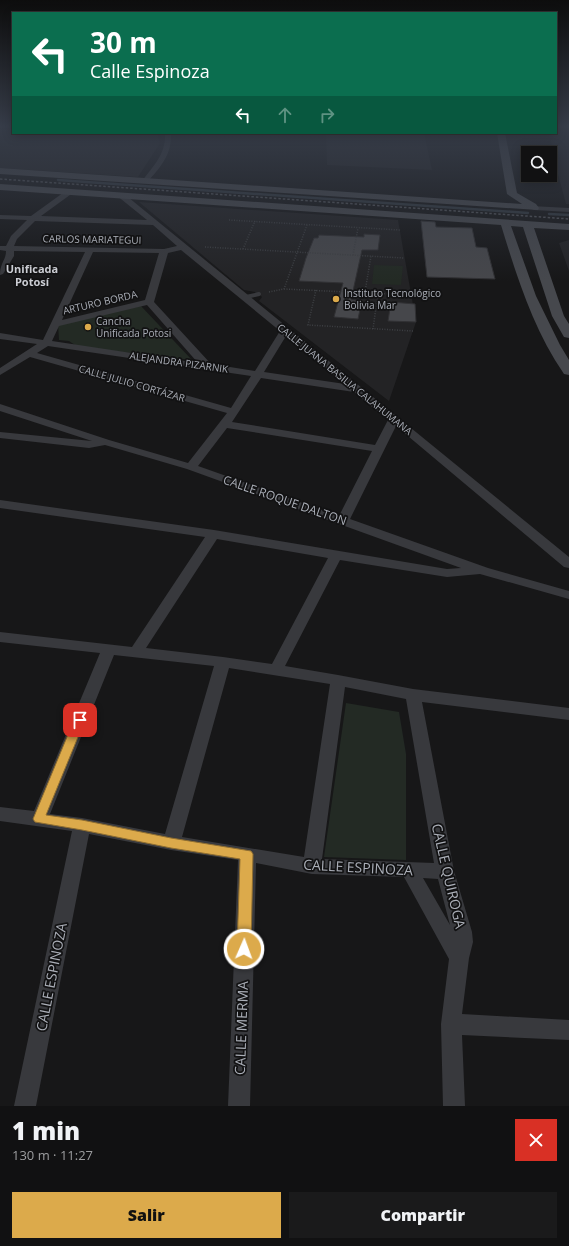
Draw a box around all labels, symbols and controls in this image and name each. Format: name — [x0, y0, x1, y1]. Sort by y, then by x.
text: 30 m — [90, 23, 157, 61]
icon: left — [24, 28, 76, 80]
text: Calle Espinoza — [90, 59, 210, 83]
icon: left — [232, 104, 254, 126]
icon: ahead — [274, 104, 296, 126]
icon: right — [316, 104, 338, 126]
map controls — [521, 146, 557, 182]
button: search — [521, 146, 557, 182]
street label: CARLOS MARIATEGUI — [42, 231, 142, 247]
district label: Unificada Potosí — [6, 261, 58, 289]
street label: ARTURO BORDA — [61, 286, 139, 317]
place label: Instituto Tecnológico Bolivia Mar — [344, 286, 441, 312]
marker: Instituto Tecnológico Bolivia Mar — [331, 294, 341, 304]
place label: Cancha Unificada Potosi — [96, 314, 171, 340]
street label: CALLE JUANA BASILIA CALAHUMANA — [275, 320, 416, 438]
marker: Cancha Unificada Potosi — [83, 322, 93, 332]
street label: ALEJANDRA PIZARNIK — [129, 348, 230, 376]
street label: CALLE JULIO CORTÁZAR — [77, 361, 187, 405]
street label: CALLE ROQUE DALTON — [221, 471, 349, 529]
pin — [63, 703, 97, 737]
icon: arrive — [69, 709, 91, 731]
street label: CALLE QUIROGA — [428, 822, 470, 931]
street label: CALLE ESPINOZA — [303, 855, 413, 879]
street label: CALLE ESPINOZA — [31, 921, 71, 1033]
position arrow — [223, 928, 265, 970]
street label: CALLE MERMA — [230, 980, 252, 1075]
text: 1 min — [12, 1114, 80, 1147]
button: close — [515, 1119, 557, 1161]
text: 130 m · 11:27 — [12, 1146, 93, 1164]
button: Salir — [12, 1192, 281, 1238]
button: Compartir — [289, 1192, 557, 1238]

